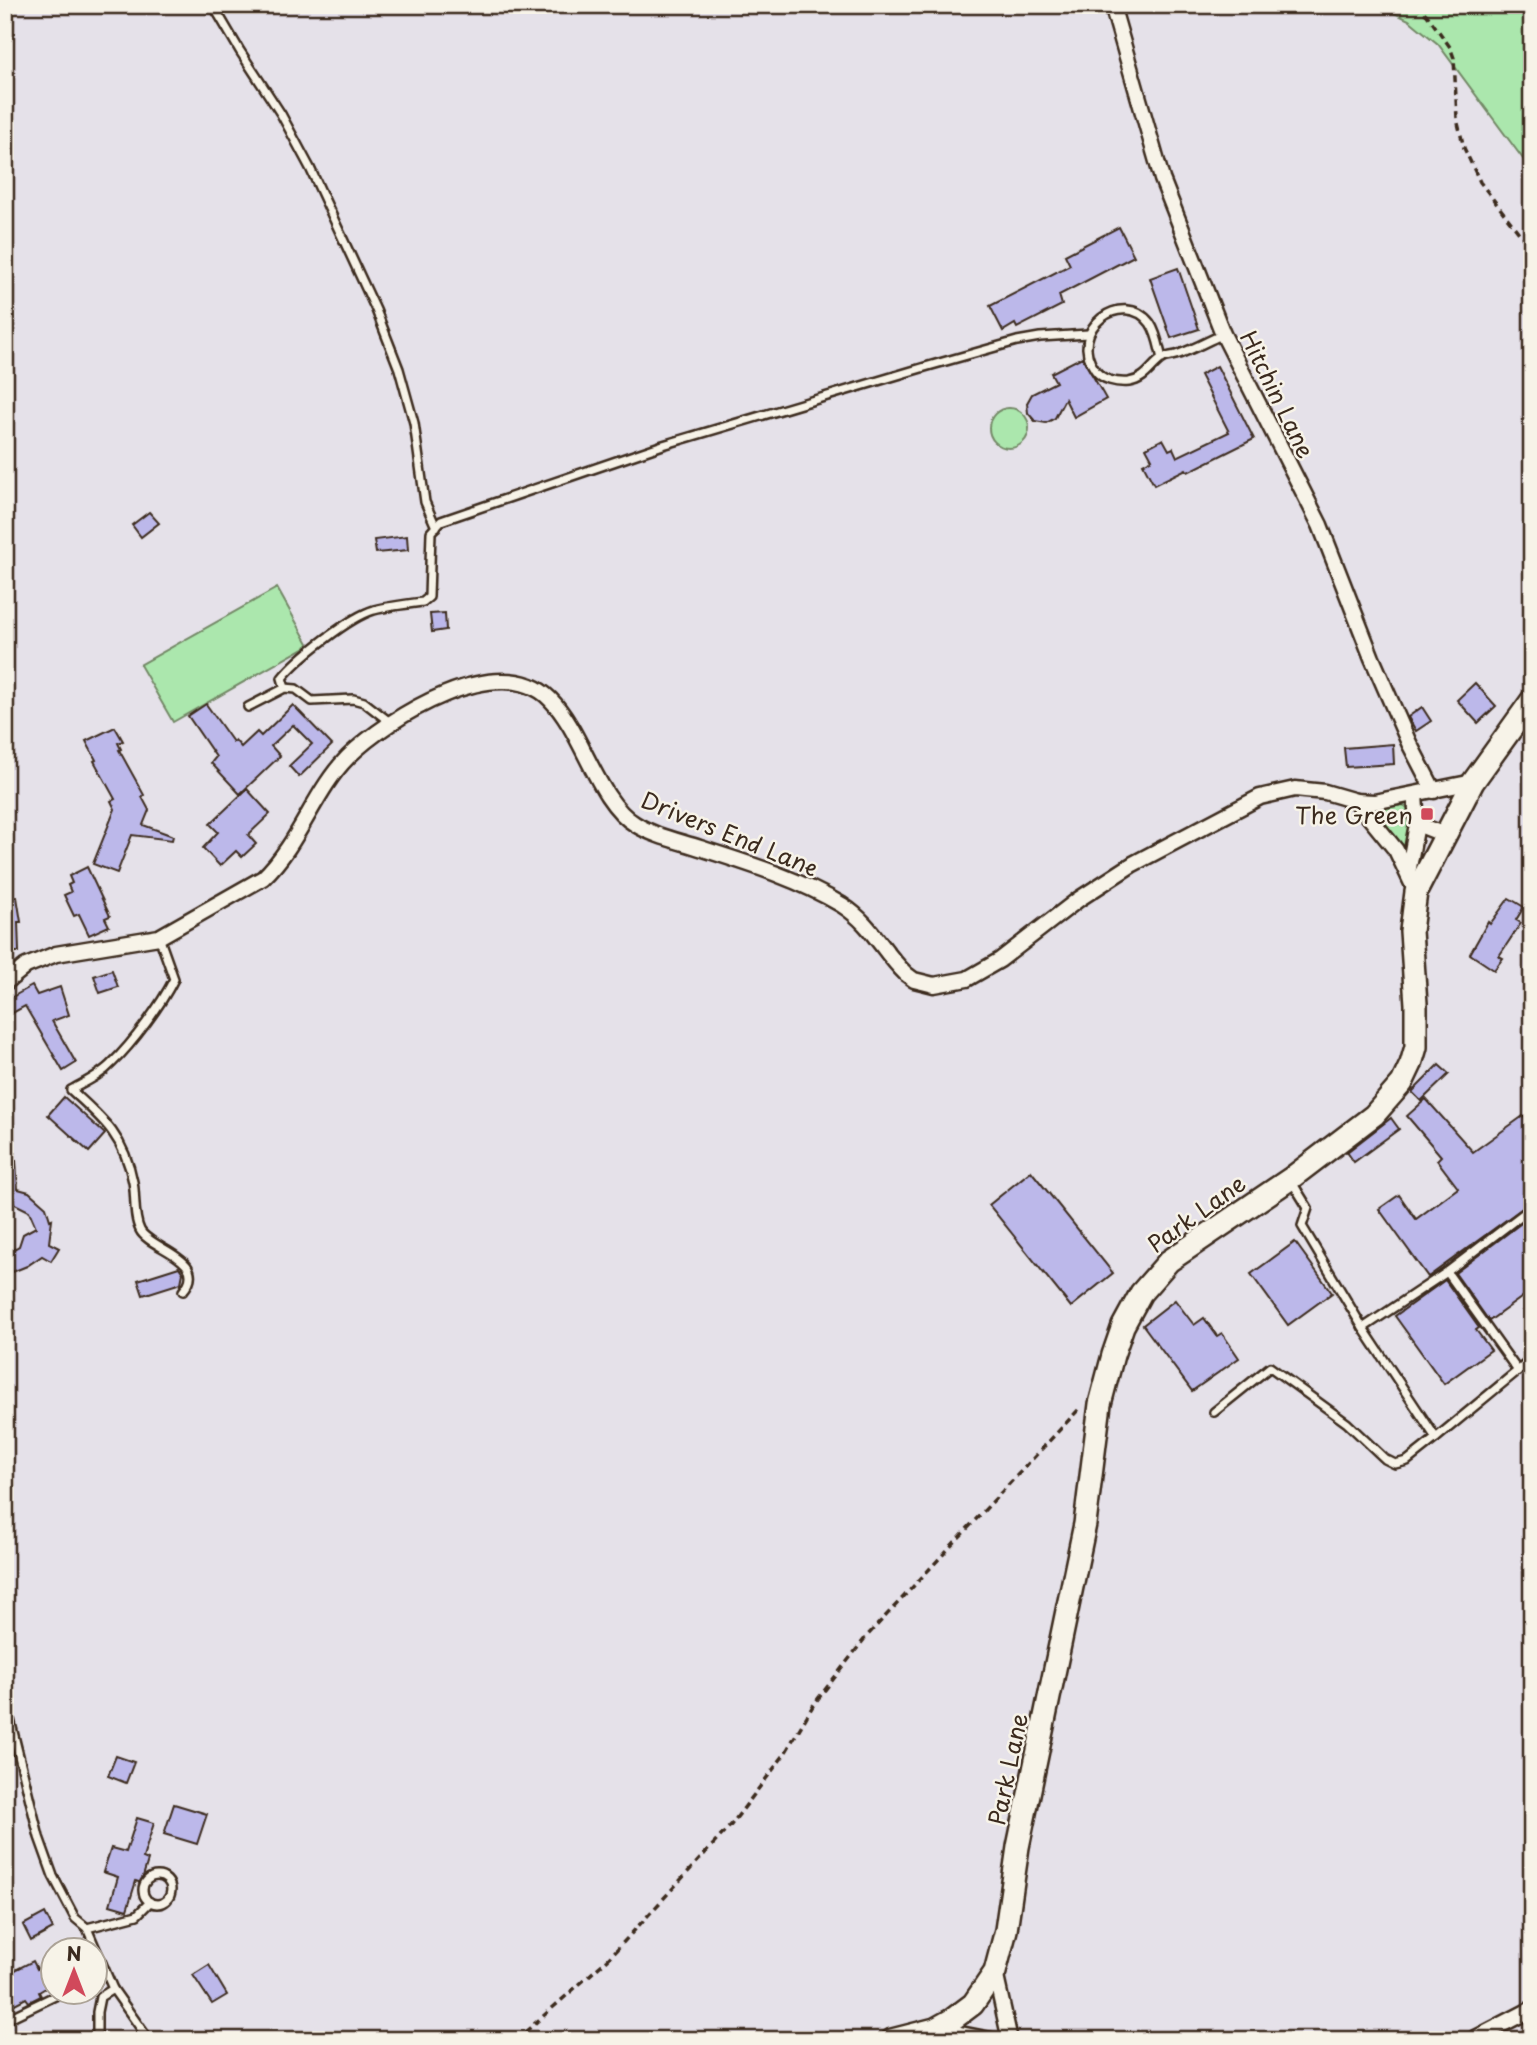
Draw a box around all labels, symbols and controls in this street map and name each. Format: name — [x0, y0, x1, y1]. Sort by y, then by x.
street label: Hitchin Lane — [1232, 324, 1324, 464]
street label: Drivers End Lane — [636, 782, 824, 884]
place label: The Green — [1295, 797, 1413, 832]
marker: The Green — [1419, 806, 1435, 822]
street label: Park Lane — [1140, 1165, 1252, 1261]
street label: Park Lane — [978, 1710, 1036, 1828]
north arrow — [38, 1937, 108, 2007]
text: N — [66, 1939, 82, 1967]

